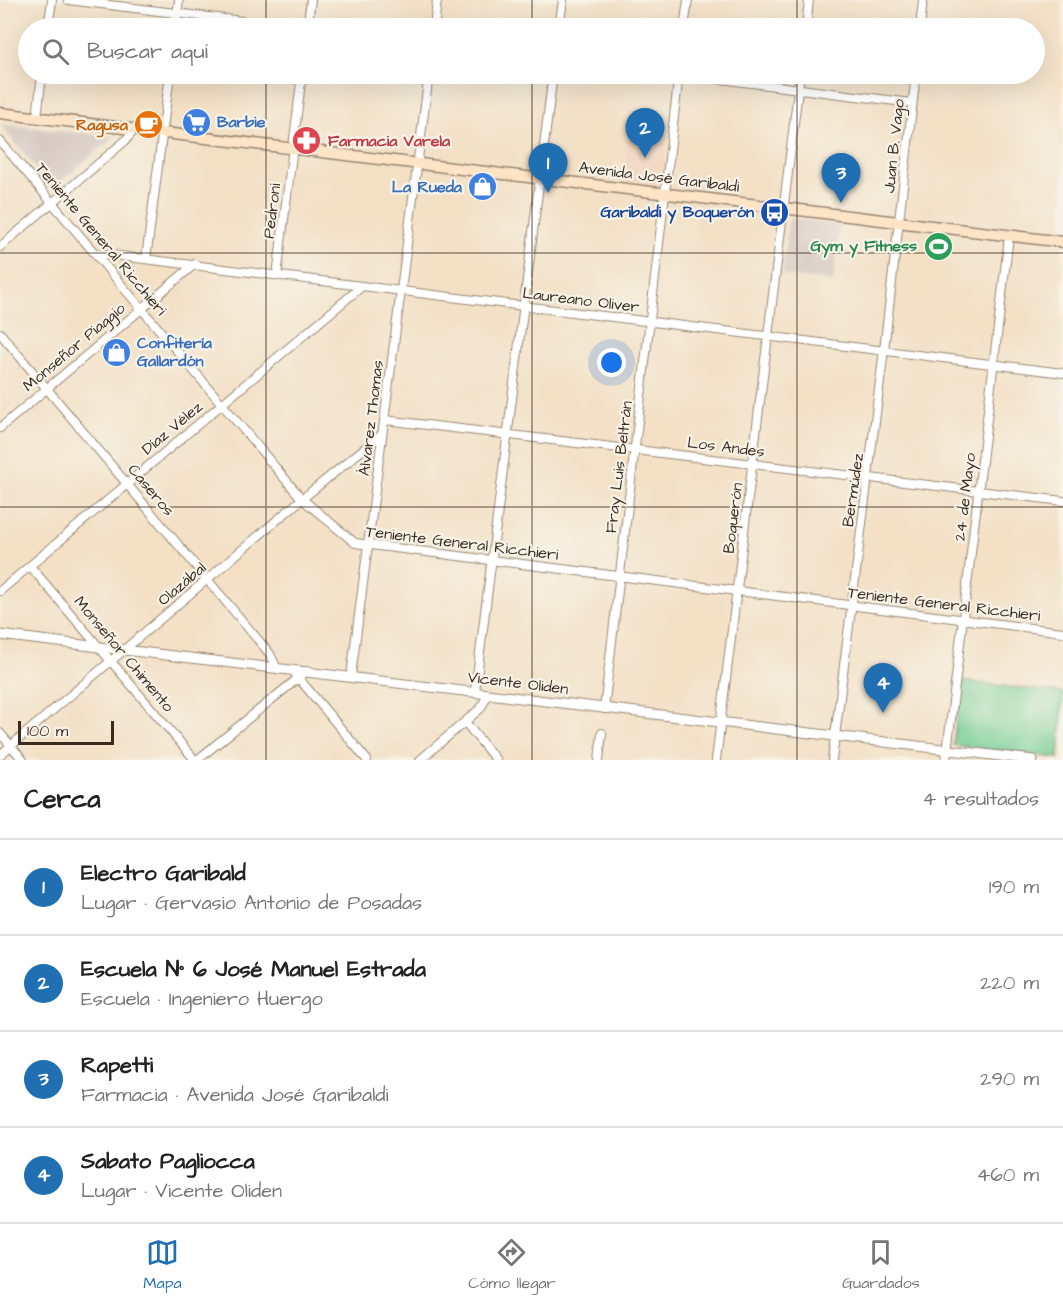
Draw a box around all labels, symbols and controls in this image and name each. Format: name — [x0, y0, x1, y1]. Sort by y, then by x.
search box — [18, 18, 1045, 84]
icon: search — [39, 35, 72, 68]
text: Buscar aquí — [87, 36, 208, 67]
street label: Juan B. Vago — [878, 98, 911, 194]
supermarket icon: Barbie — [180, 106, 212, 138]
pin: 2 — [626, 108, 664, 158]
cafe icon: Ragusa — [133, 109, 165, 141]
place label: Barbie — [217, 111, 266, 133]
place label: Ragusa — [76, 114, 129, 138]
pharmacy icon: Farmacia Varela — [291, 125, 323, 157]
place label: Farmacia Varela — [328, 130, 451, 152]
pin: 1 — [528, 144, 568, 193]
pin: 3 — [822, 154, 860, 203]
street label: Avenida José Garibaldi — [577, 156, 741, 198]
street label: Teniente General Ricchieri — [30, 158, 172, 321]
shop icon: La Rueda — [467, 171, 499, 203]
place label: La Rueda — [392, 176, 463, 198]
street label: Pedroni — [258, 182, 286, 240]
bus stop icon: Garibaldi y Boquerón — [759, 196, 791, 228]
place label: Garibaldi y Boquerón — [600, 201, 754, 224]
sports icon: Gym y Fitness — [922, 230, 954, 262]
place label: Gym y Fitness — [810, 235, 917, 258]
street label: Laureano Oliver — [521, 282, 641, 318]
street label: Monseñor Piaggio — [18, 297, 131, 397]
place label: Confitería Gallardón — [137, 332, 213, 372]
shop icon: Confitería Gallardón — [100, 336, 132, 368]
your location — [597, 348, 626, 377]
street label: Álvarez Thomas — [353, 359, 389, 477]
street label: Díaz Vélez — [137, 396, 207, 460]
street label: Fray Luis Beltrán — [600, 400, 639, 535]
street label: Los Andes — [686, 431, 766, 463]
street label: Bermúdez — [837, 452, 869, 528]
street label: 24 de Mayo — [949, 452, 982, 543]
street label: Caseros — [123, 459, 179, 521]
street label: Boquerón — [718, 481, 748, 555]
street label: Teniente General Ricchieri — [364, 520, 560, 566]
street label: Olazábal — [153, 557, 211, 611]
street label: Teniente General Ricchieri — [846, 581, 1042, 627]
street label: Monseñor Chimento — [69, 591, 179, 717]
pin: 4 — [864, 664, 902, 713]
street label: Vicente Oliden — [466, 666, 570, 700]
scale bar — [18, 718, 114, 746]
text: 100 m — [27, 720, 68, 742]
text: Cerca — [24, 781, 101, 817]
text: 4 resultados — [922, 785, 1039, 813]
text: Electro Garibald — [81, 858, 246, 889]
text: 1 — [42, 873, 45, 901]
text: 190 m — [989, 873, 1039, 901]
text: Lugar · Gervasio Antonio de Posadas — [81, 889, 422, 917]
text: Escuela N° 6 José Manuel Estrada — [81, 954, 426, 985]
text: 2 — [38, 969, 49, 997]
text: 220 m — [980, 969, 1039, 997]
text: Escuela · Ingeniero Huergo — [81, 985, 323, 1013]
text: Rapetti — [81, 1050, 153, 1081]
text: 3 — [38, 1065, 49, 1093]
text: 290 m — [980, 1065, 1039, 1093]
text: Farmacia · Avenida José Garibaldi — [81, 1081, 389, 1109]
text: Sabato Pagliocca — [81, 1146, 255, 1177]
text: 4 — [37, 1161, 50, 1189]
text: 460 m — [977, 1161, 1039, 1189]
text: Lugar · Vicente Oliden — [81, 1177, 282, 1205]
tab: Mapa — [143, 1236, 182, 1294]
tab: Cómo llegar — [468, 1236, 555, 1294]
tab: Guardados — [842, 1236, 920, 1294]

